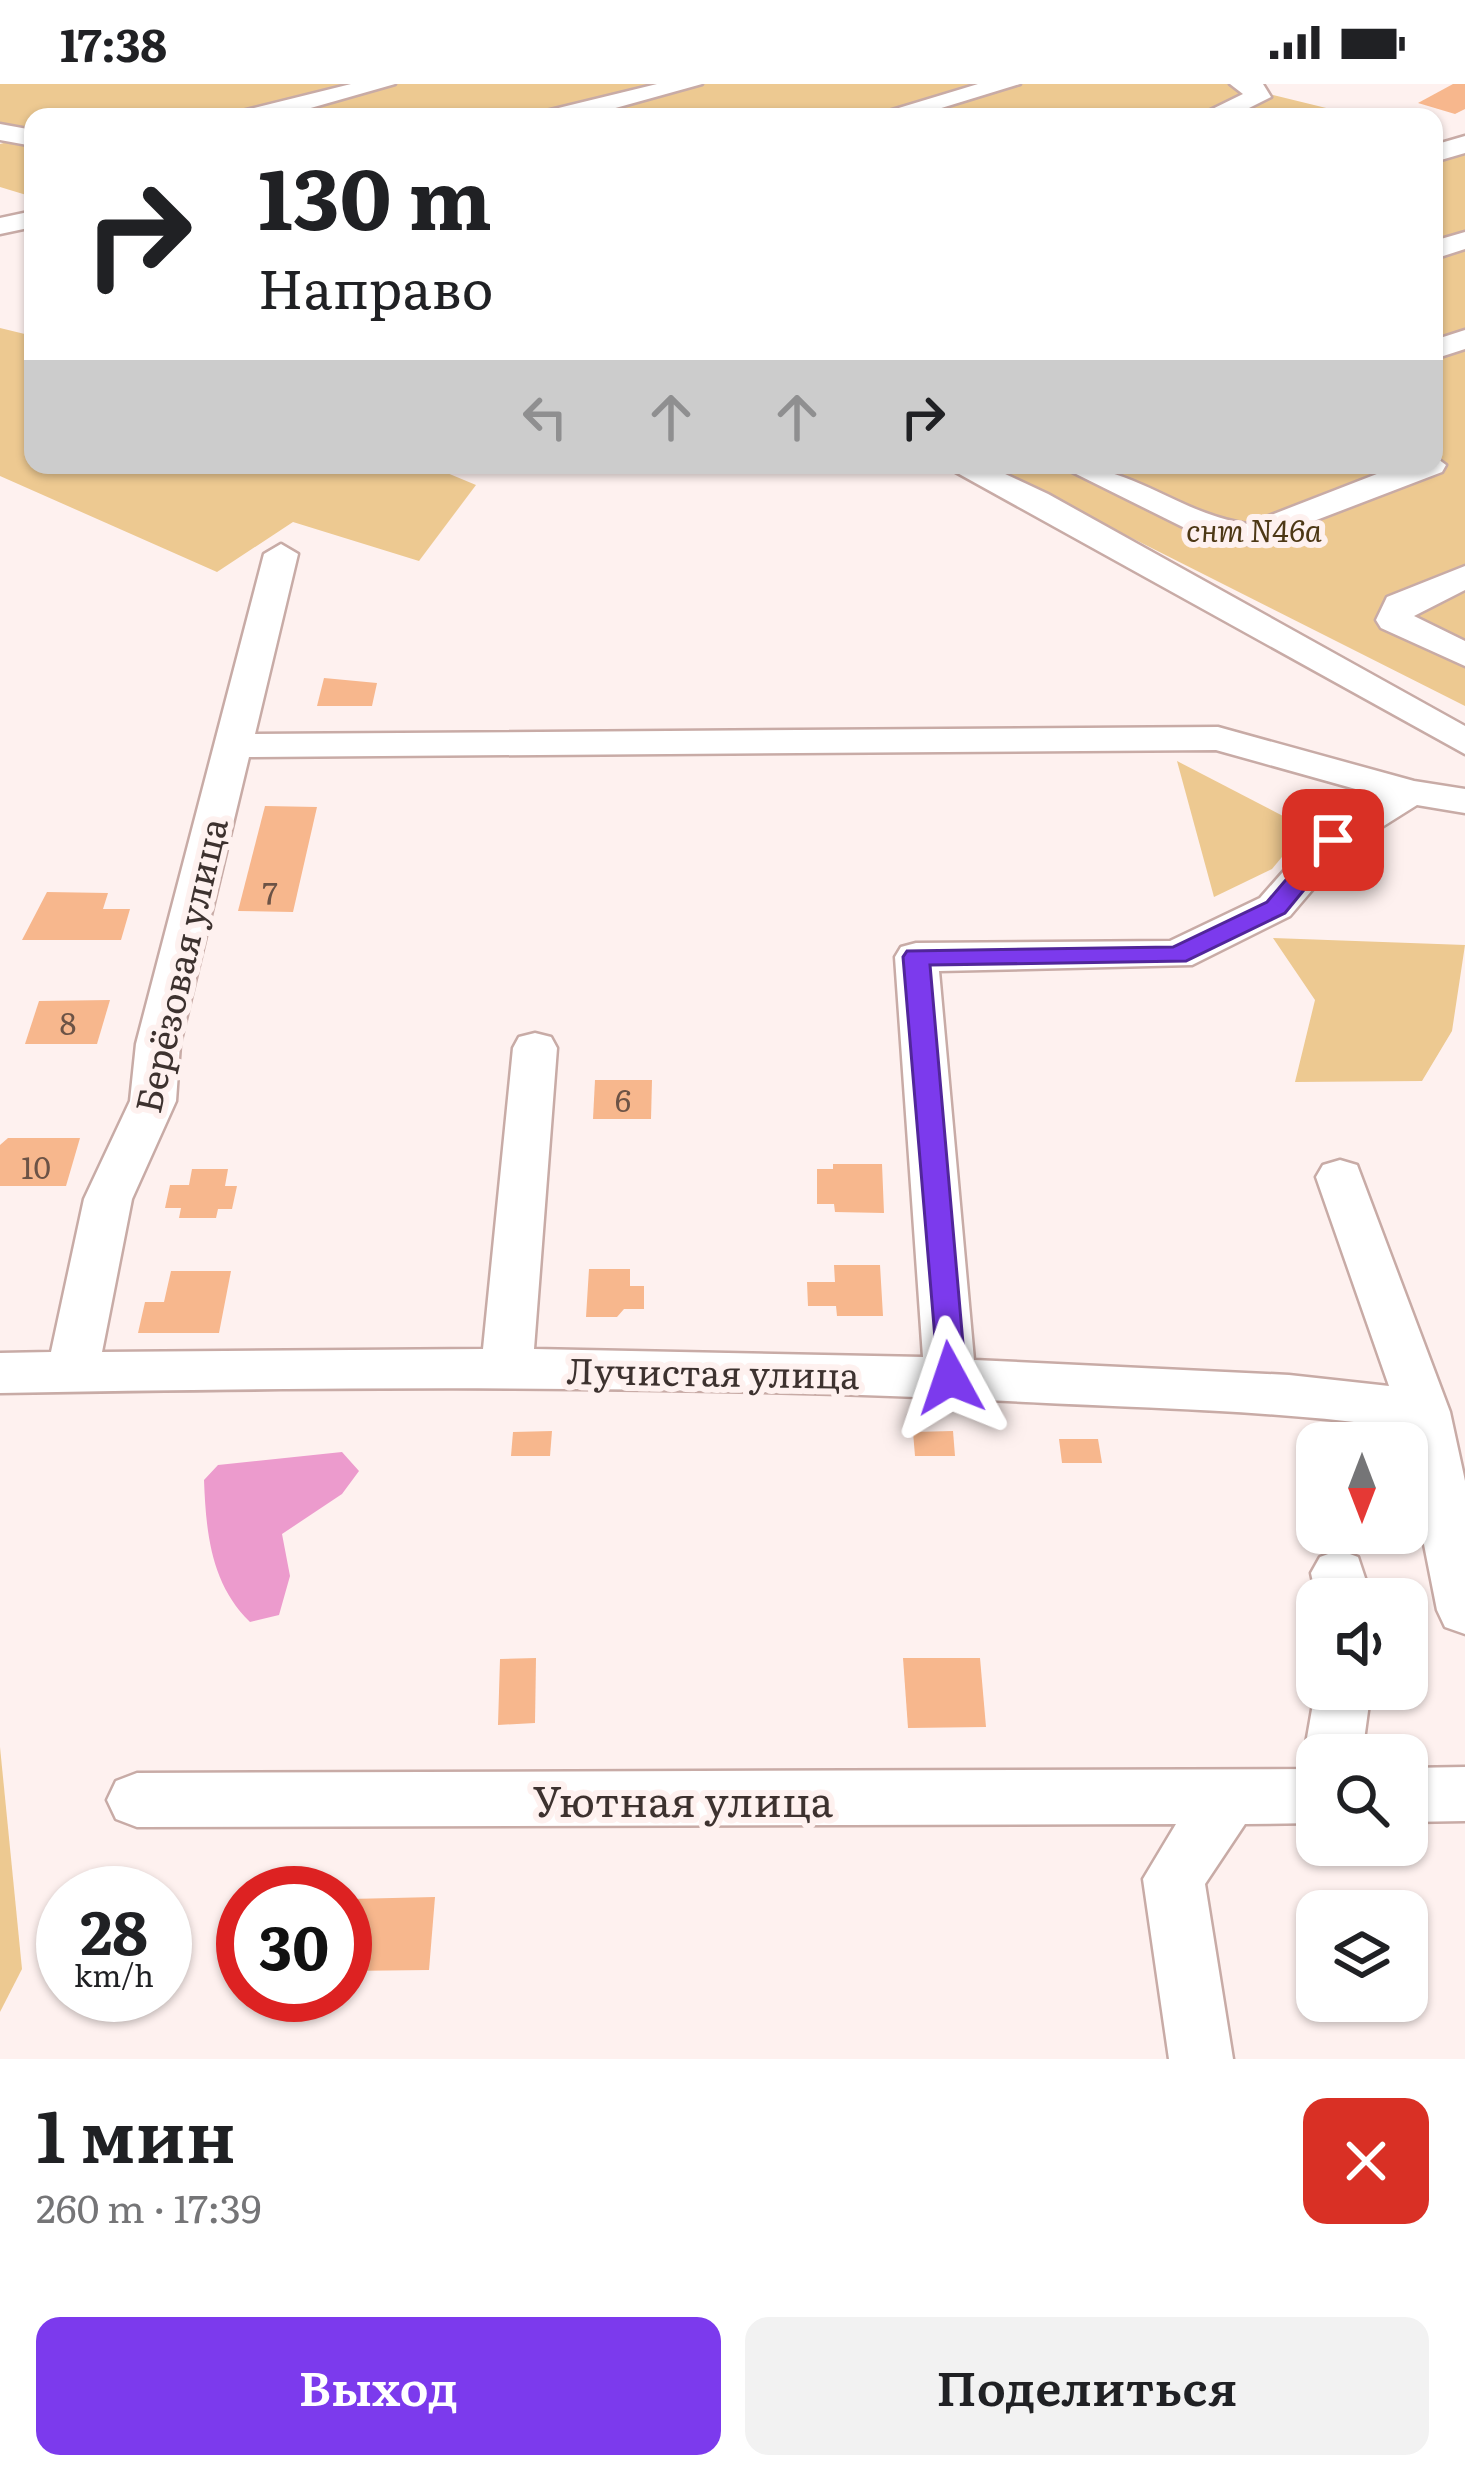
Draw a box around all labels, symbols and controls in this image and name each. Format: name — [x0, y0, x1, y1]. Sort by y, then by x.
text: 17:38 — [60, 9, 167, 76]
text: 130 m — [258, 131, 492, 256]
icon: right — [60, 156, 216, 312]
text: Направо — [258, 245, 493, 326]
icon: left — [512, 384, 578, 450]
icon: ahead — [638, 384, 704, 450]
icon: ahead — [764, 384, 830, 450]
icon: right — [890, 384, 956, 450]
park label: снт N46а — [1186, 507, 1322, 551]
pin — [1282, 789, 1384, 891]
icon: arrive — [1300, 807, 1366, 873]
street label: Берёзовая улица — [119, 812, 239, 1118]
house number: 7 — [262, 870, 278, 914]
house number: 8 — [60, 1000, 76, 1044]
house number: 6 — [615, 1077, 631, 1121]
house number: 10 — [21, 1144, 51, 1188]
position arrow — [887, 1315, 1013, 1441]
street label: Лучистая улица — [566, 1342, 860, 1400]
north arrow — [1296, 1422, 1428, 1554]
map controls — [1296, 1422, 1428, 2022]
button: sound — [1296, 1578, 1428, 1710]
button: search — [1296, 1734, 1428, 1866]
street label: Уютная улица — [533, 1768, 834, 1830]
speed limit sign: 30 — [216, 1866, 372, 2022]
text: 28 — [80, 1884, 148, 1973]
button: layers — [1296, 1890, 1428, 2022]
text: km/h — [74, 1952, 154, 1996]
text: 1 мин — [36, 2078, 236, 2185]
button: close — [1303, 2098, 1429, 2224]
text: 260 m · 17:39 — [36, 2177, 261, 2235]
button: Выход — [36, 2317, 721, 2455]
button: Поделиться — [745, 2317, 1429, 2455]

